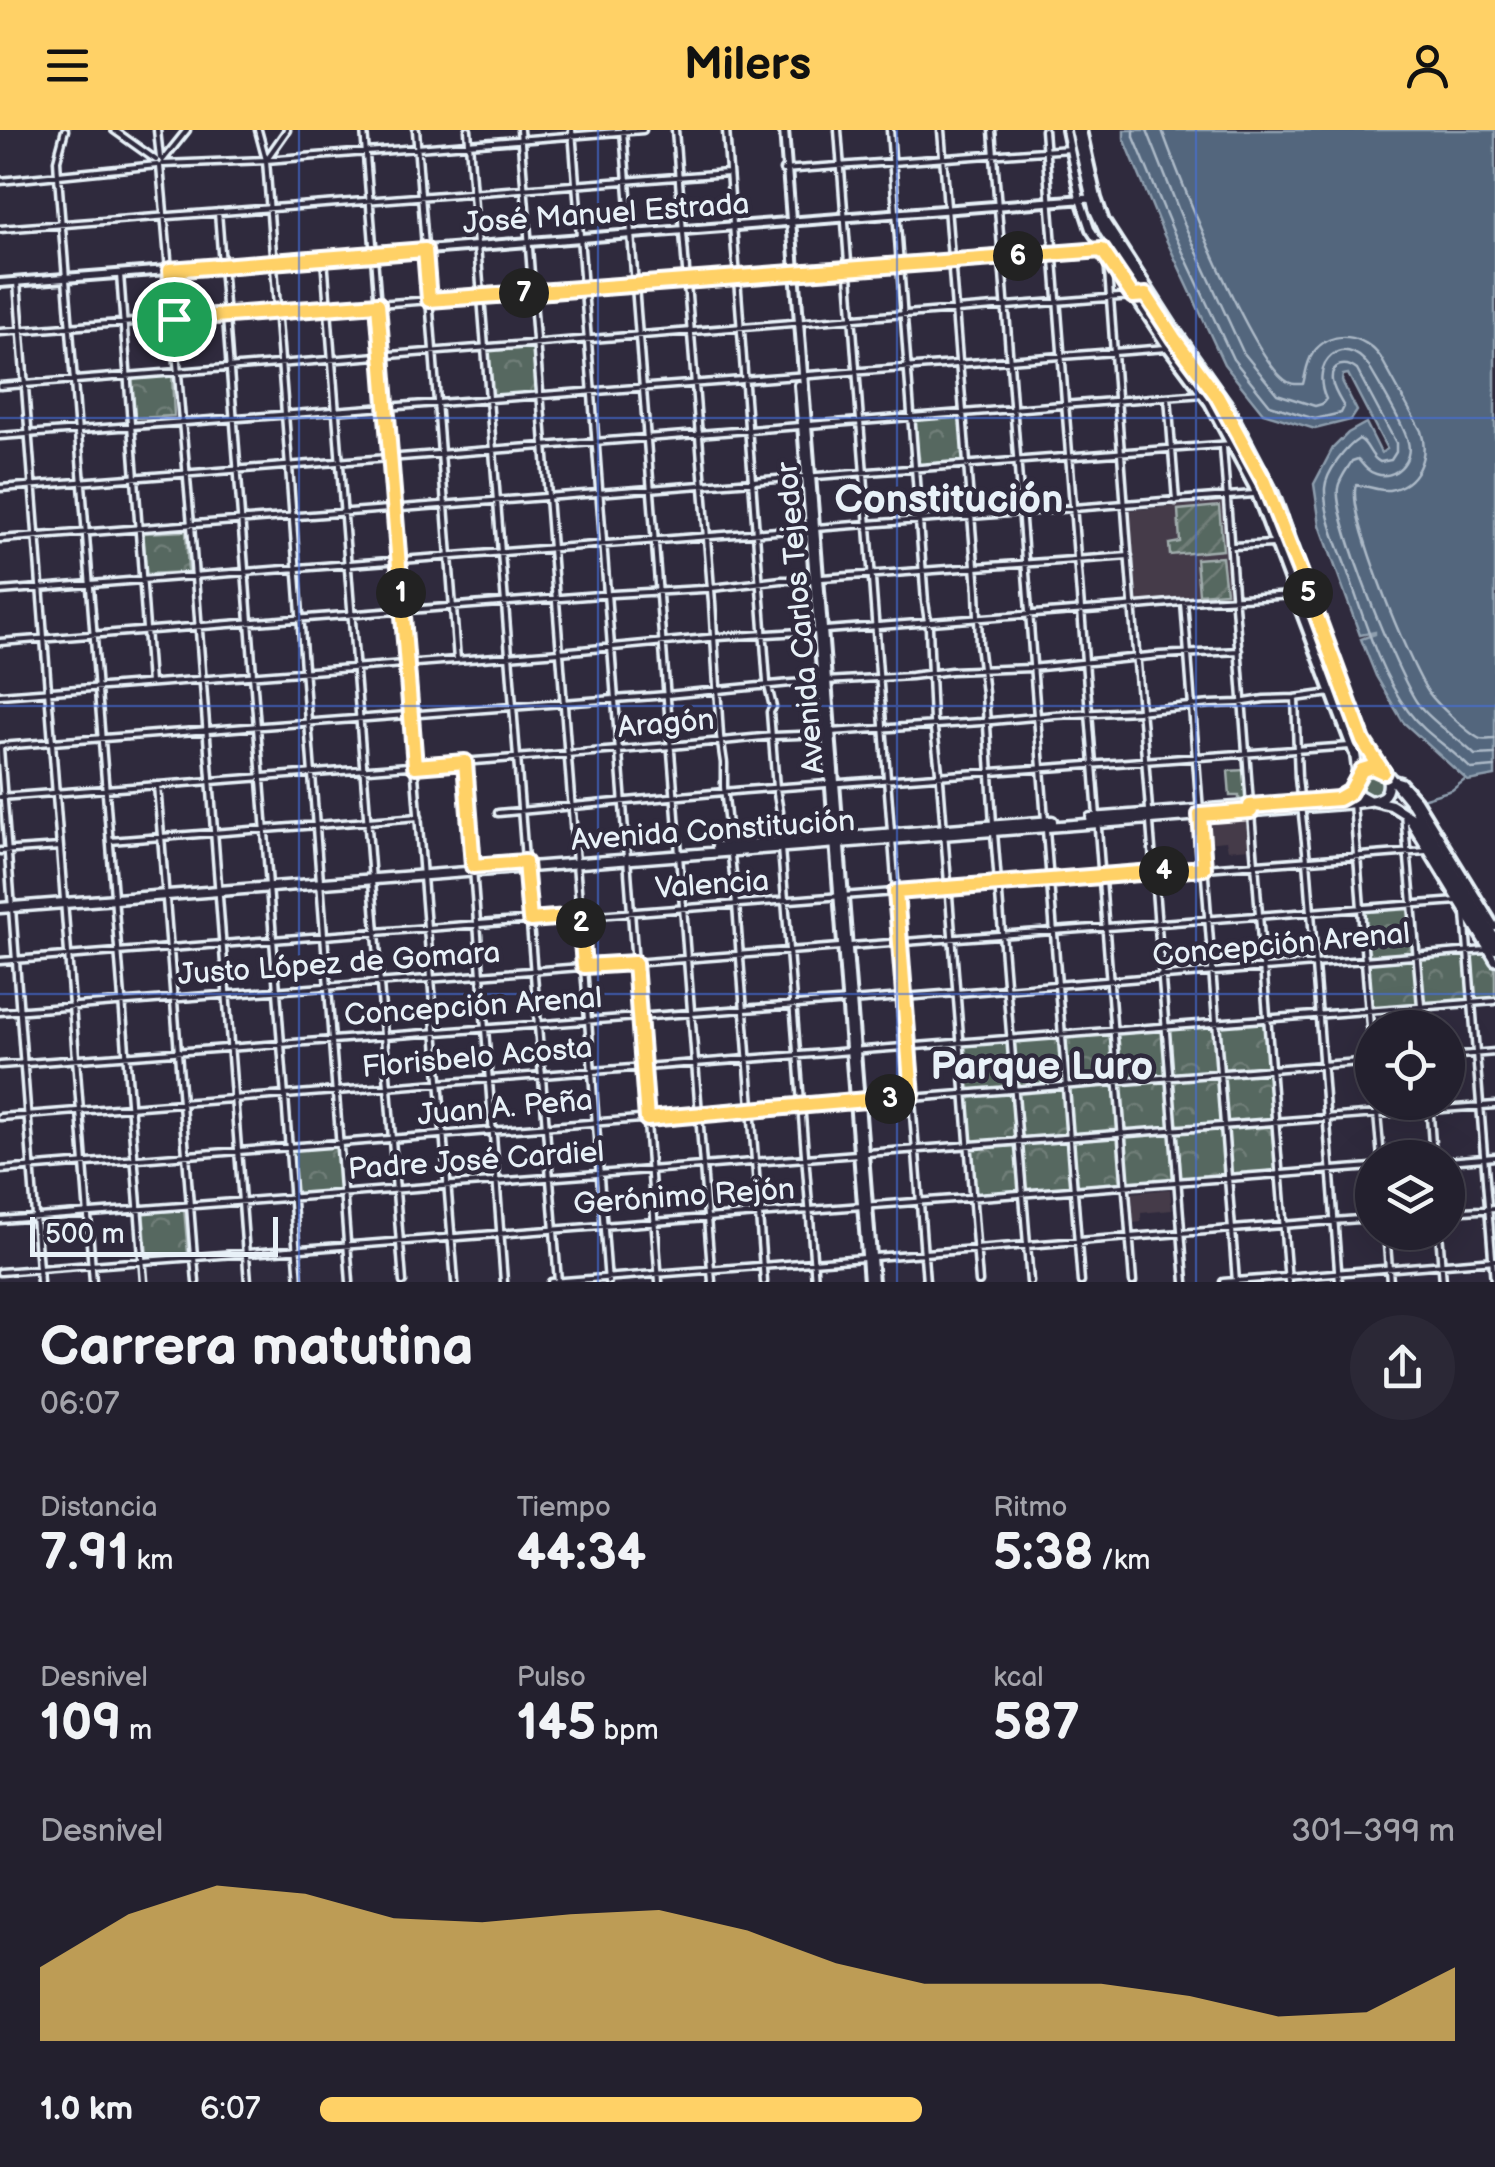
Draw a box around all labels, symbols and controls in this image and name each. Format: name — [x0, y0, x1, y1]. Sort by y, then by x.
icon: menu — [40, 38, 95, 93]
text: Milers — [684, 38, 811, 93]
icon: person — [1400, 38, 1455, 93]
street label: José Manuel Estrada — [462, 186, 751, 242]
pin: 6 — [993, 231, 1043, 281]
text: 6 — [1010, 239, 1026, 272]
pin: 7 — [499, 268, 549, 318]
text: 7 — [516, 276, 532, 309]
pin — [132, 277, 217, 362]
icon: arrive — [147, 292, 202, 347]
street label: Avenida Carlos Tejedor — [769, 459, 833, 775]
district label: Constitución — [835, 476, 1063, 524]
pin: 1 — [376, 568, 426, 618]
pin: 5 — [1283, 568, 1333, 618]
text: 1 — [395, 576, 407, 609]
text: 5 — [1300, 576, 1316, 609]
street label: Aragón — [616, 702, 716, 746]
street label: Avenida Constitución — [570, 803, 856, 859]
pin: 4 — [1139, 846, 1189, 896]
text: 4 — [1156, 854, 1172, 887]
street label: Valencia — [654, 863, 770, 907]
pin: 2 — [556, 898, 606, 948]
text: 2 — [573, 906, 589, 939]
street label: Concepción Arenal — [1151, 916, 1411, 974]
street label: Justo López de Gomara — [177, 935, 502, 993]
street label: Concepción Arenal — [343, 980, 603, 1034]
map controls — [1355, 1010, 1465, 1250]
button: locate — [1355, 1010, 1465, 1120]
street label: Florisbelo Acosta — [360, 1030, 594, 1086]
district label: Parque Luro — [931, 1043, 1153, 1091]
pin: 3 — [865, 1074, 915, 1124]
street label: Juan A. Peña — [416, 1082, 594, 1134]
text: 3 — [882, 1082, 898, 1115]
street label: Padre José Cardiel — [347, 1134, 605, 1188]
button: layers — [1355, 1140, 1465, 1250]
street label: Gerónimo Rejón — [572, 1171, 796, 1223]
scale bar — [30, 1212, 278, 1256]
text: 500 m — [45, 1218, 125, 1251]
text: Carrera matutina — [40, 1314, 474, 1381]
button: share — [1350, 1315, 1455, 1420]
text: 06:07 — [40, 1385, 119, 1424]
text: Distancia — [40, 1491, 158, 1524]
text: Tiempo — [517, 1491, 611, 1524]
text: Ritmo — [993, 1491, 1067, 1524]
text: 7.91 — [40, 1524, 129, 1584]
text: 44:34 — [517, 1524, 646, 1584]
text: 5:38 — [993, 1524, 1093, 1584]
text: km — [129, 1544, 173, 1577]
text: /km — [1093, 1544, 1151, 1577]
text: Desnivel — [40, 1661, 148, 1694]
text: Pulso — [517, 1661, 586, 1694]
text: kcal — [993, 1661, 1044, 1694]
text: 109 — [40, 1694, 122, 1754]
text: 145 — [517, 1694, 596, 1754]
text: 587 — [993, 1694, 1080, 1754]
text: m — [122, 1714, 152, 1747]
text: bpm — [596, 1714, 659, 1747]
text: Desnivel — [40, 1812, 163, 1851]
text: 301–399 m — [1291, 1812, 1455, 1851]
text: 1.0 km — [40, 2090, 133, 2129]
text: 6:07 — [200, 2090, 261, 2129]

